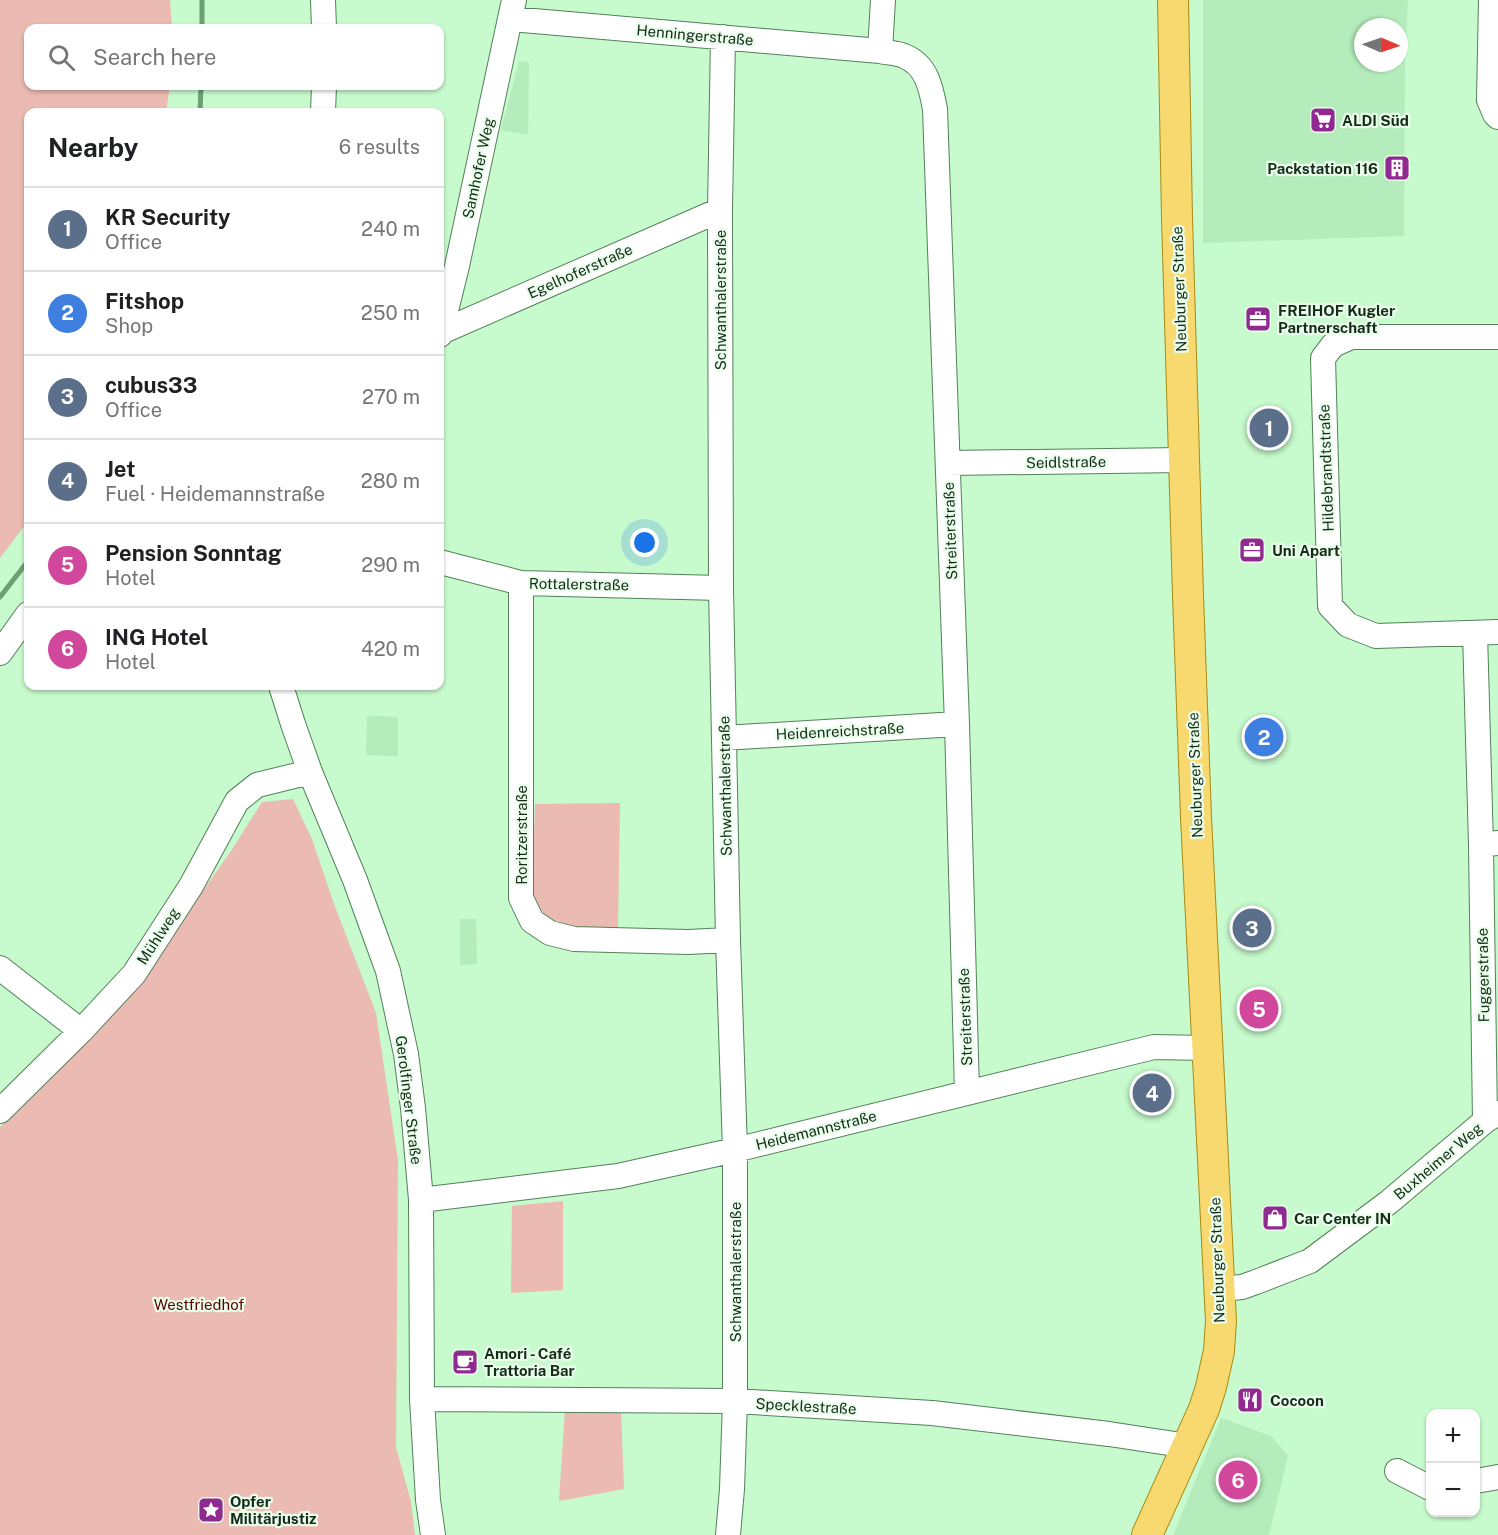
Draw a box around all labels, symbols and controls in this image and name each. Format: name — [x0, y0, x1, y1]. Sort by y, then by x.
north arrow — [1354, 18, 1408, 72]
street label: Henningerstraße — [636, 21, 754, 49]
search box — [24, 24, 444, 90]
icon: search — [45, 41, 78, 74]
text: Search here — [93, 44, 217, 70]
supermarket icon: ALDI Süd — [1308, 105, 1338, 135]
place label: ALDI Süd — [1342, 112, 1409, 129]
street label: Samhofer Weg — [459, 116, 497, 220]
text: Nearby — [48, 132, 138, 163]
text: 6 results — [339, 135, 420, 159]
building icon: Packstation 116 — [1382, 153, 1412, 183]
place label: Packstation 116 — [1267, 160, 1378, 177]
text: KR Security — [105, 204, 230, 230]
text: 1 — [63, 217, 72, 241]
text: 240 m — [361, 217, 420, 241]
street label: Neuburger Straße — [1168, 226, 1190, 352]
text: Office — [105, 230, 162, 254]
street label: Schwanthalerstraße — [712, 230, 729, 370]
street label: Egelhoferstraße — [525, 240, 635, 302]
text: Fitshop — [105, 288, 184, 314]
text: 2 — [61, 301, 74, 325]
text: 250 m — [361, 301, 420, 325]
place label: FREIHOF Kugler Partnerschaft — [1278, 302, 1395, 336]
office icon: FREIHOF Kugler Partnerschaft — [1243, 304, 1273, 334]
text: Shop — [105, 314, 153, 338]
text: cubus33 — [105, 372, 197, 398]
text: 3 — [61, 385, 74, 409]
text: 270 m — [362, 385, 420, 409]
text: Office — [105, 398, 162, 422]
street label: Hildebrandtstraße — [1315, 404, 1337, 532]
pin: 1 — [1250, 406, 1288, 450]
street label: Seidlstraße — [1026, 453, 1106, 471]
text: Jet — [105, 456, 135, 482]
text: 4 — [61, 469, 74, 493]
text: 280 m — [361, 469, 420, 493]
text: Fuel · Heidemannstraße — [105, 482, 325, 506]
street label: Streiterstraße — [940, 482, 960, 580]
your location — [630, 528, 659, 557]
office icon: Uni Apart — [1237, 535, 1267, 565]
text: Pension Sonntag — [105, 540, 282, 566]
place label: Uni Apart — [1272, 542, 1340, 559]
text: 5 — [61, 553, 74, 577]
text: 290 m — [361, 553, 420, 577]
text: Hotel — [105, 566, 156, 590]
street label: Rottalerstraße — [529, 575, 629, 593]
text: ING Hotel — [105, 624, 208, 650]
text: 6 — [61, 637, 74, 661]
text: 420 m — [361, 637, 420, 661]
text: Hotel — [105, 650, 156, 674]
street label: Neuburger Straße — [1184, 712, 1206, 838]
pin: 2 — [1244, 714, 1284, 760]
street label: Schwanthalerstraße — [715, 716, 735, 856]
street label: Heidenreichstraße — [775, 719, 905, 743]
street label: Roritzerstraße — [513, 785, 530, 885]
street label: Mühlweg — [133, 904, 183, 968]
pin: 3 — [1232, 906, 1272, 950]
street label: Fuggerstraße — [1474, 928, 1492, 1022]
street label: Streiterstraße — [955, 968, 975, 1066]
pin: 5 — [1240, 986, 1278, 1032]
street label: Gerolfinger Straße — [393, 1034, 425, 1166]
pin: 4 — [1132, 1070, 1172, 1116]
street label: Heidemannstraße — [754, 1107, 878, 1153]
street label: Buxheimer Weg — [1390, 1119, 1486, 1203]
street label: Neuburger Straße — [1206, 1197, 1228, 1323]
street label: Schwanthalerstraße — [727, 1202, 744, 1342]
shop icon: Car Center IN — [1260, 1203, 1290, 1233]
place label: Car Center IN — [1294, 1210, 1391, 1227]
park label: Westfriedhof — [154, 1296, 244, 1313]
place label: Amori - Café Trattoria Bar — [484, 1345, 575, 1379]
cafe icon: Amori - Café Trattoria Bar — [450, 1347, 480, 1377]
restaurant icon: Cocoon — [1235, 1385, 1265, 1415]
place label: Cocoon — [1270, 1392, 1324, 1409]
street label: Specklestraße — [755, 1395, 857, 1417]
map controls — [1426, 1409, 1480, 1517]
button: + — [1426, 1409, 1480, 1463]
pin: 6 — [1218, 1458, 1258, 1502]
button: − — [1426, 1463, 1480, 1517]
place label: Opfer Militärjustiz — [230, 1493, 316, 1527]
place icon: Opfer Militärjustiz — [196, 1495, 226, 1525]

